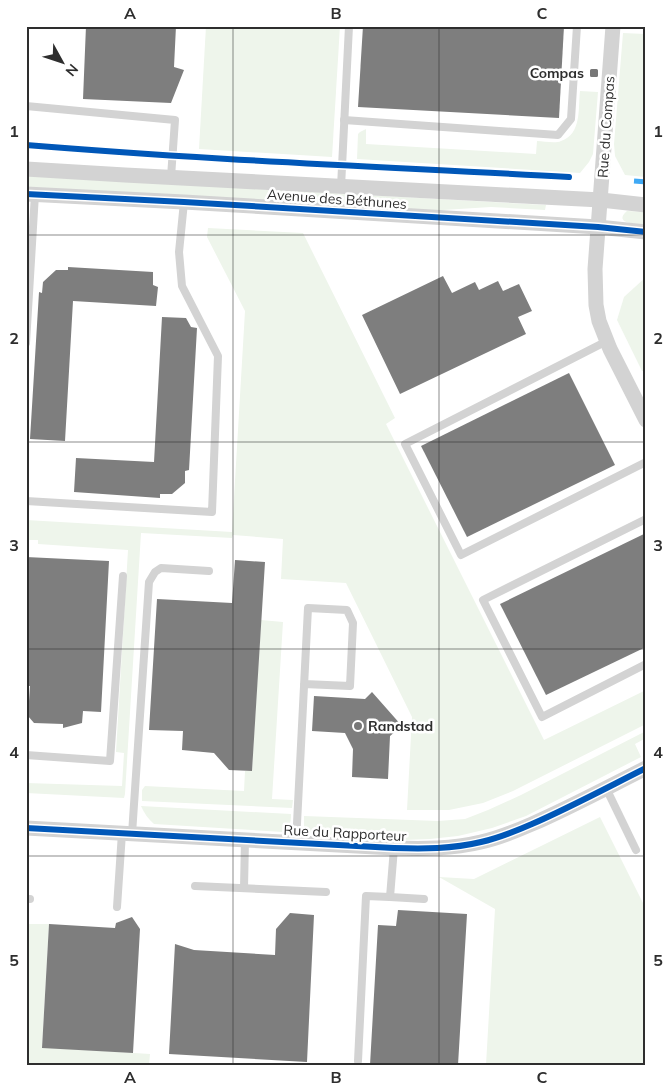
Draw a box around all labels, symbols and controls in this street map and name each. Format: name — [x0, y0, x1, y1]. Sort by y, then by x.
text: A — [124, 3, 136, 23]
text: B — [330, 3, 342, 23]
text: C — [537, 3, 548, 23]
north arrow — [38, 38, 88, 88]
text: N — [62, 61, 82, 80]
place label: Compas — [530, 64, 584, 82]
marker: Compas — [588, 67, 600, 79]
street label: Rue du Compas — [593, 75, 619, 179]
text: 1 — [9, 121, 19, 141]
text: 1 — [653, 121, 663, 141]
street label: Avenue des Béthunes — [266, 185, 408, 213]
text: 2 — [9, 328, 19, 348]
text: 2 — [653, 328, 663, 348]
text: 3 — [9, 535, 19, 555]
text: 3 — [653, 535, 663, 555]
place label: Randstad — [368, 717, 433, 735]
marker: Randstad — [352, 720, 364, 732]
text: 4 — [9, 742, 19, 762]
text: 4 — [653, 742, 663, 762]
street label: Rue du Rapporteur — [283, 821, 408, 845]
text: 5 — [9, 950, 19, 970]
text: 5 — [653, 950, 663, 970]
text: A — [124, 1067, 136, 1087]
text: B — [330, 1067, 342, 1087]
text: C — [537, 1067, 548, 1087]

